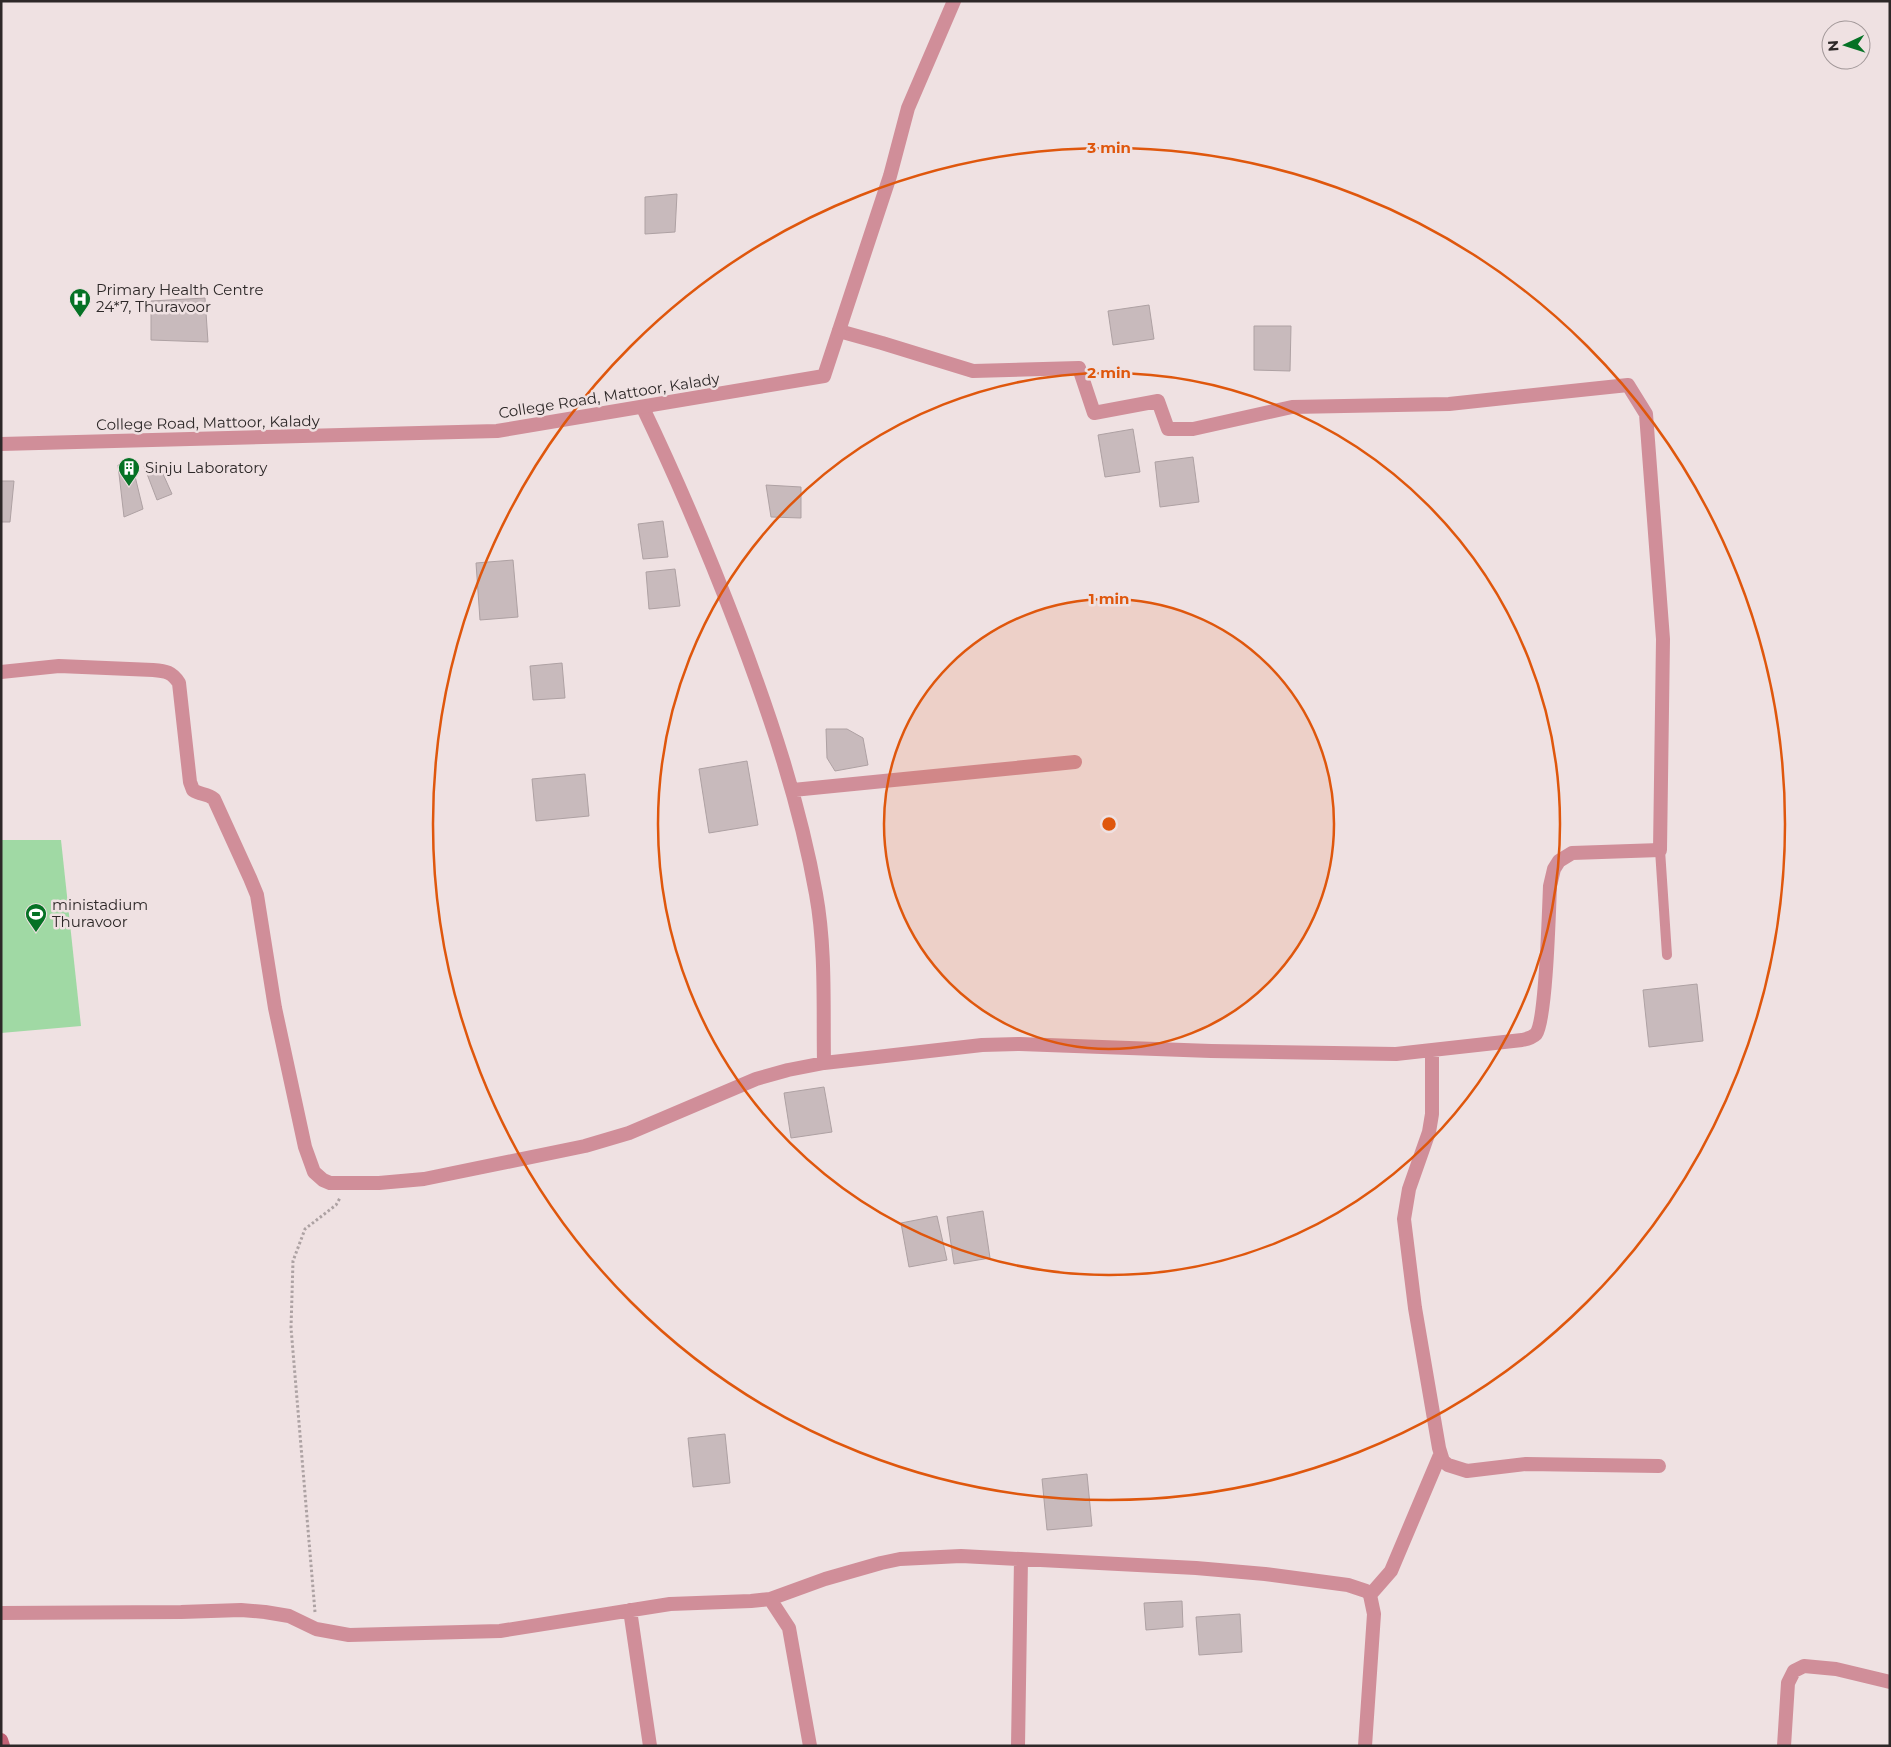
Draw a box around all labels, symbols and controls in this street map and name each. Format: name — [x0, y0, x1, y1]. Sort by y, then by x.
north arrow — [1821, 20, 1871, 70]
text: N — [1824, 40, 1842, 52]
text: 3 min — [1086, 138, 1131, 157]
place label: Primary Health Centre 24*7, Thuravoor — [96, 280, 264, 316]
hospital icon: Primary Health Centre 24*7, Thuravoor — [68, 287, 92, 318]
text: 2 min — [1087, 363, 1131, 382]
street label: College Road, Mattoor, Kalady — [497, 369, 722, 422]
street label: College Road, Mattoor, Kalady — [96, 411, 321, 434]
building icon: Sinju Laboratory — [117, 456, 141, 487]
place label: Sinju Laboratory — [145, 458, 268, 477]
text: 1 min — [1089, 589, 1129, 608]
centre of rings — [1100, 815, 1118, 833]
place label: ministadium Thuravoor — [52, 895, 148, 931]
sports icon: ministadium Thuravoor — [24, 902, 48, 933]

